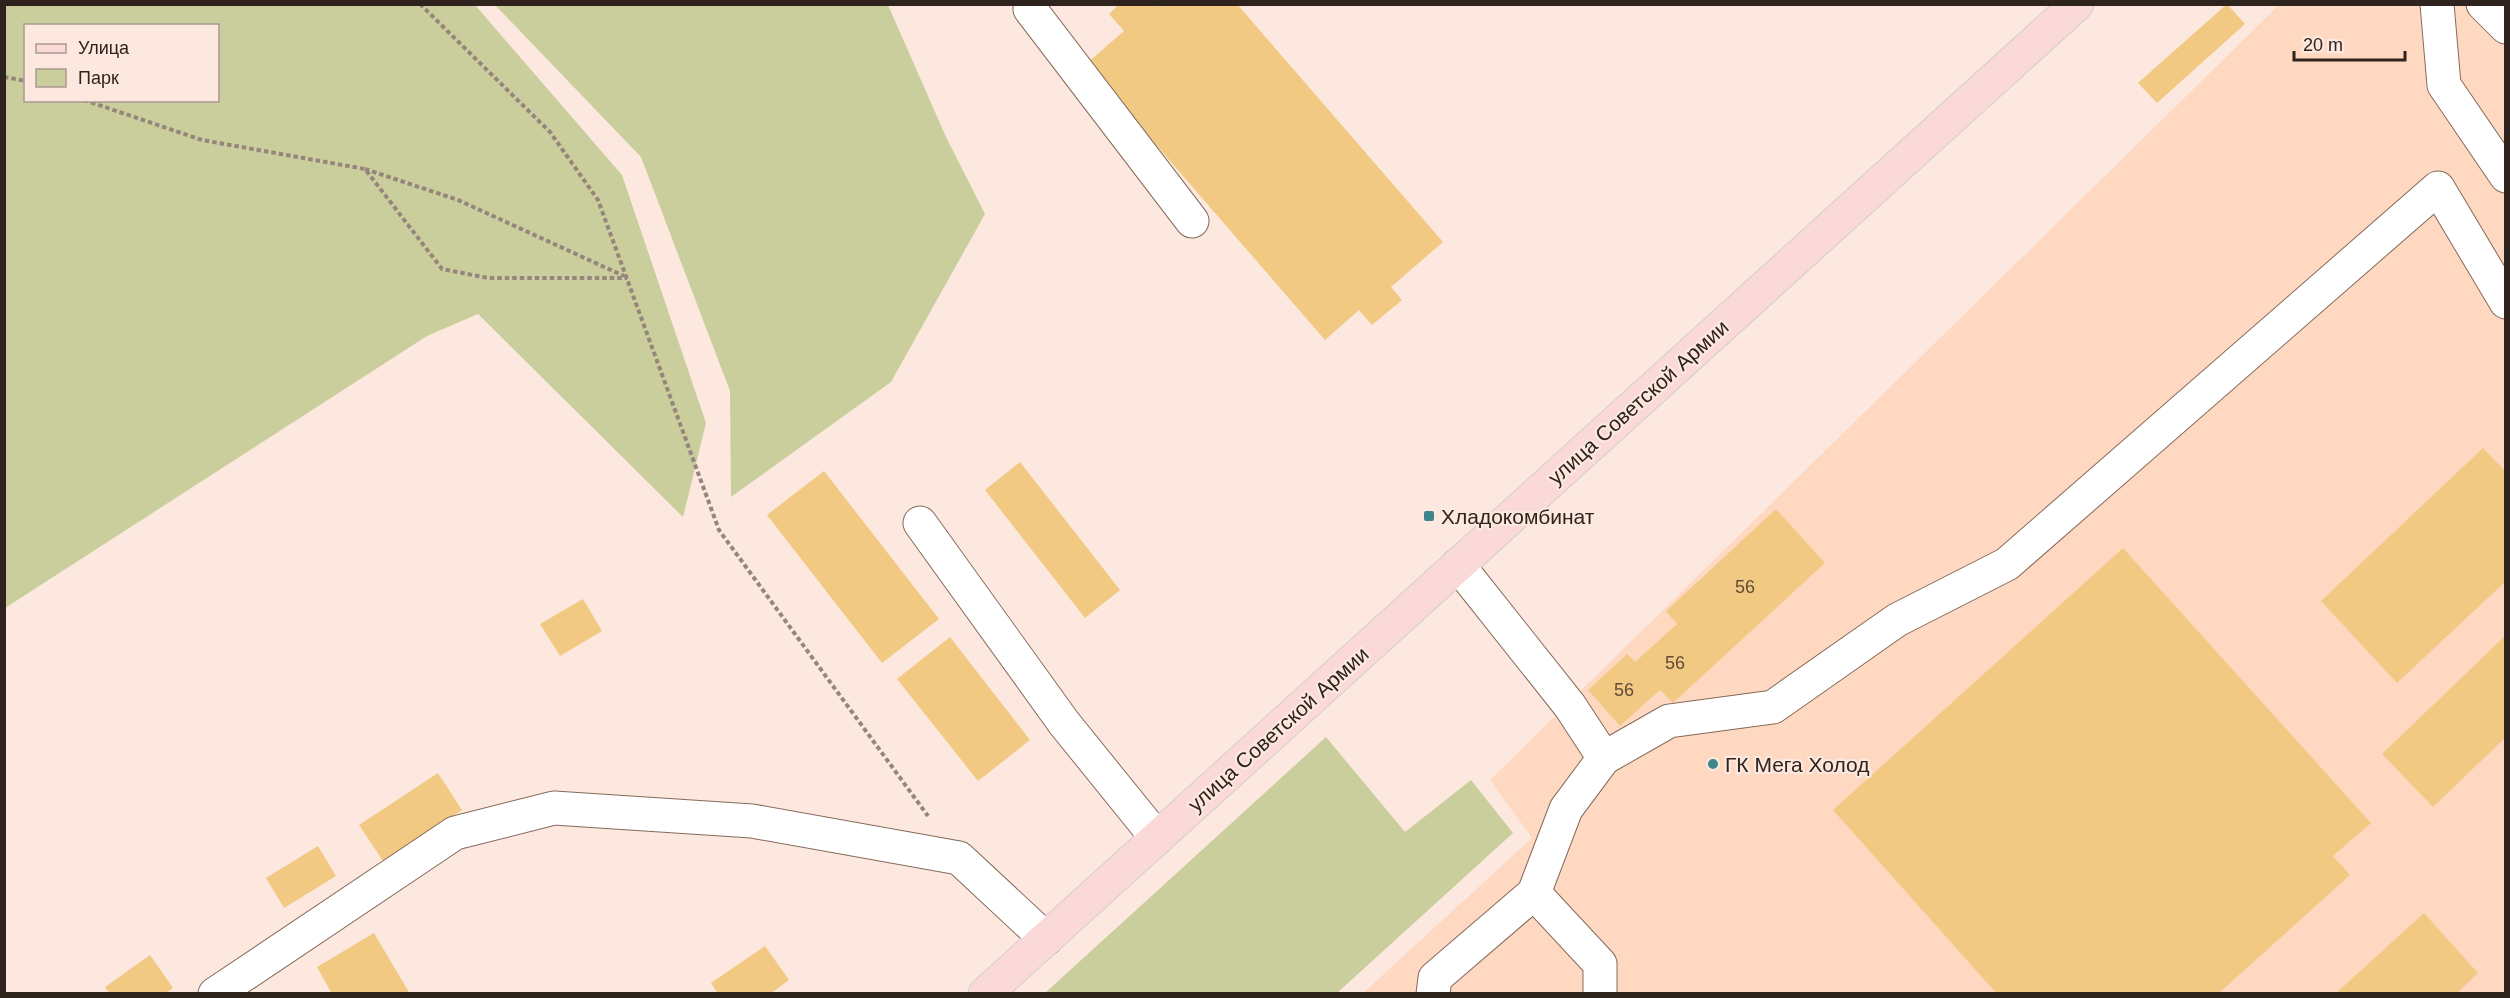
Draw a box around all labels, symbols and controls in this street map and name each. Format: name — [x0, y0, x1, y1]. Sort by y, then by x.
legend — [24, 24, 219, 102]
scale bar — [2294, 24, 2405, 62]
text: 20 m — [2303, 35, 2343, 55]
text: Улица — [78, 38, 130, 58]
text: Парк — [78, 68, 119, 88]
street label: улица Советской Армии — [1543, 315, 1733, 489]
place label: Хладокомбинат — [1441, 505, 1595, 528]
marker: Хладокомбинат — [1422, 509, 1436, 523]
house number: 56 — [1735, 577, 1755, 597]
street label: улица Советской Армии — [1183, 642, 1373, 816]
house number: 56 — [1665, 653, 1685, 673]
house number: 56 — [1614, 680, 1634, 700]
place label: ГК Мега Холод — [1725, 753, 1870, 776]
marker: ГК Мега Холод — [1706, 757, 1720, 771]

